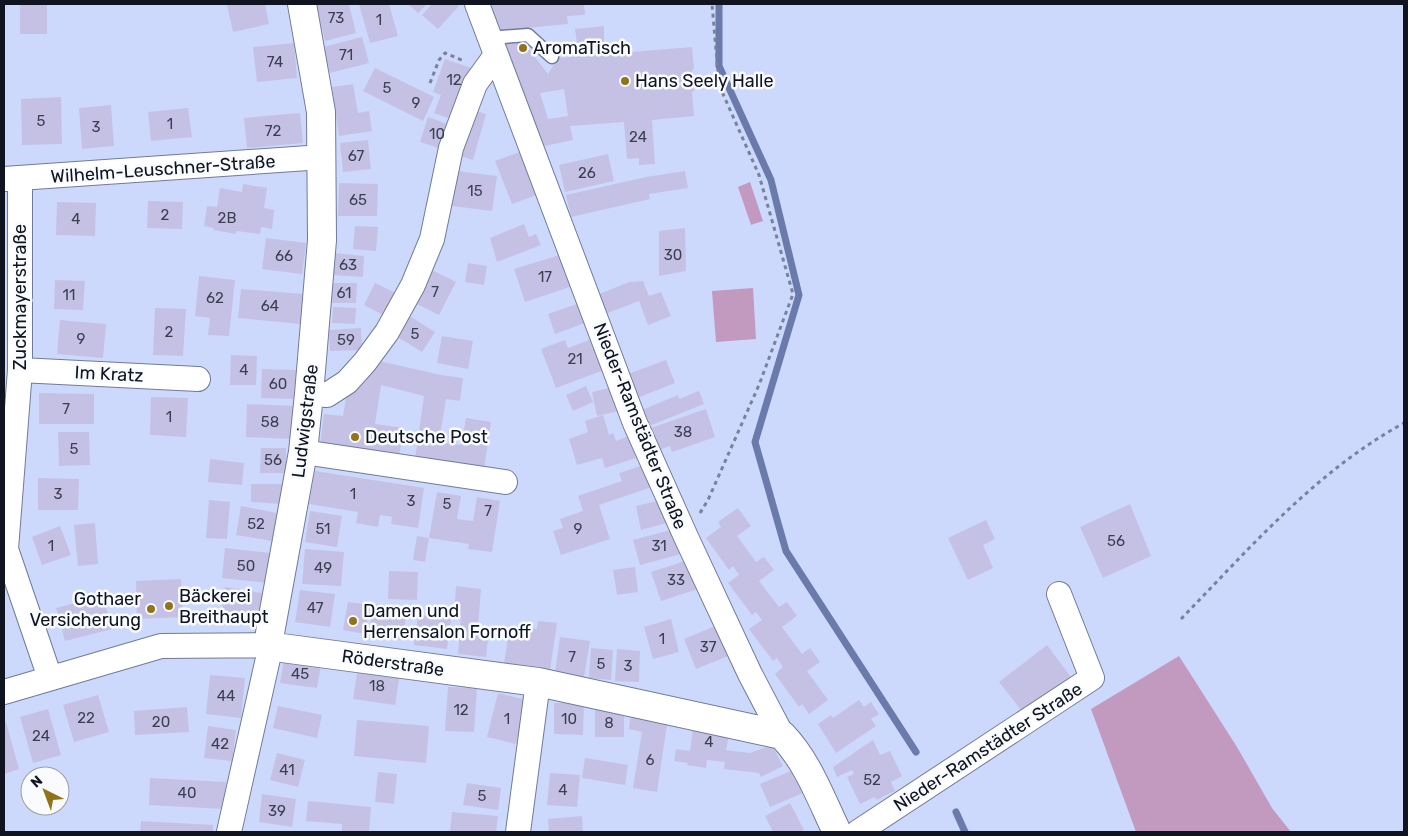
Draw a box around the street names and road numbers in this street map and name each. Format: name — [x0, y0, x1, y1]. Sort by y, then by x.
street label: Wilhelm-Leuschner-Straße — [50, 150, 276, 188]
street label: Zuckmayerstraße — [9, 224, 31, 370]
street label: Nieder-Ramstädter Straße — [588, 320, 692, 532]
street label: Im Kratz — [74, 361, 144, 387]
street label: Ludwigstraße — [287, 363, 323, 479]
street label: Röderstraße — [340, 645, 446, 681]
street label: Nieder-Ramstädter Straße — [890, 678, 1086, 816]

